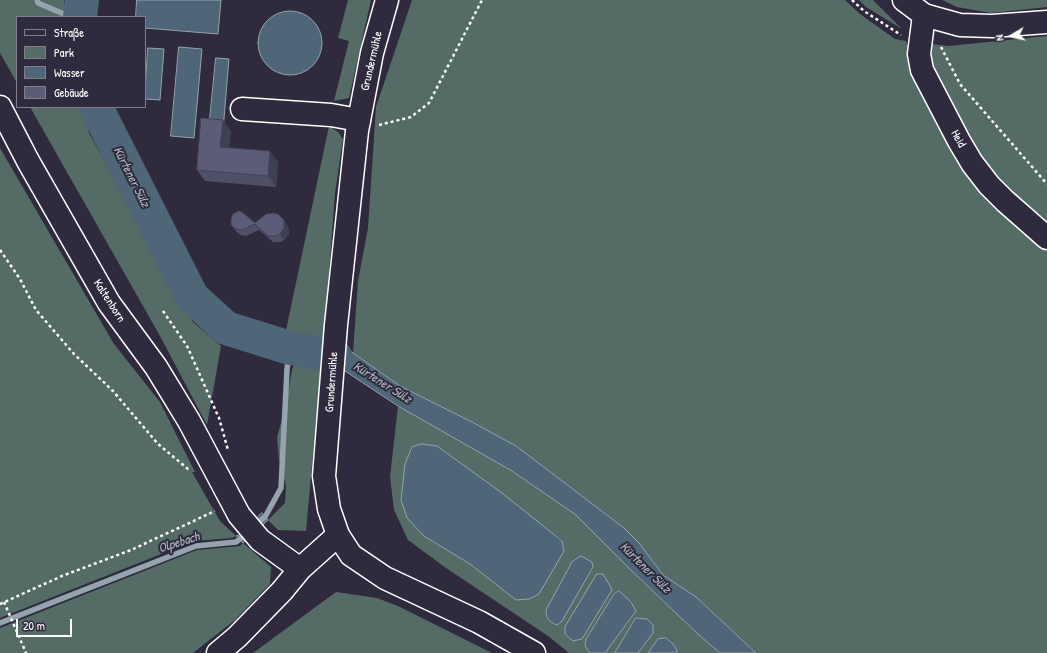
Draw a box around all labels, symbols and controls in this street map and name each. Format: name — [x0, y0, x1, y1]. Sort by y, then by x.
legend — [16, 16, 146, 108]
north arrow — [991, 16, 1031, 56]
text: Straße — [54, 24, 84, 41]
street label: Grundermühle — [358, 30, 386, 92]
text: N — [992, 34, 1007, 42]
text: Park — [54, 44, 74, 61]
text: Wasser — [54, 64, 85, 81]
text: Gebäude — [54, 84, 88, 101]
street label: Heid — [947, 128, 969, 150]
water label: Kürtener Sülz — [109, 144, 153, 210]
street label: Kaltenborn — [90, 277, 128, 325]
street label: Grundermühle — [323, 351, 341, 413]
water label: Kürtener Sülz — [350, 359, 414, 407]
water label: Olpebach — [156, 529, 202, 557]
water label: Kürtener Sülz — [616, 539, 674, 597]
scale bar — [18, 611, 74, 637]
text: 20 m — [23, 617, 45, 634]

